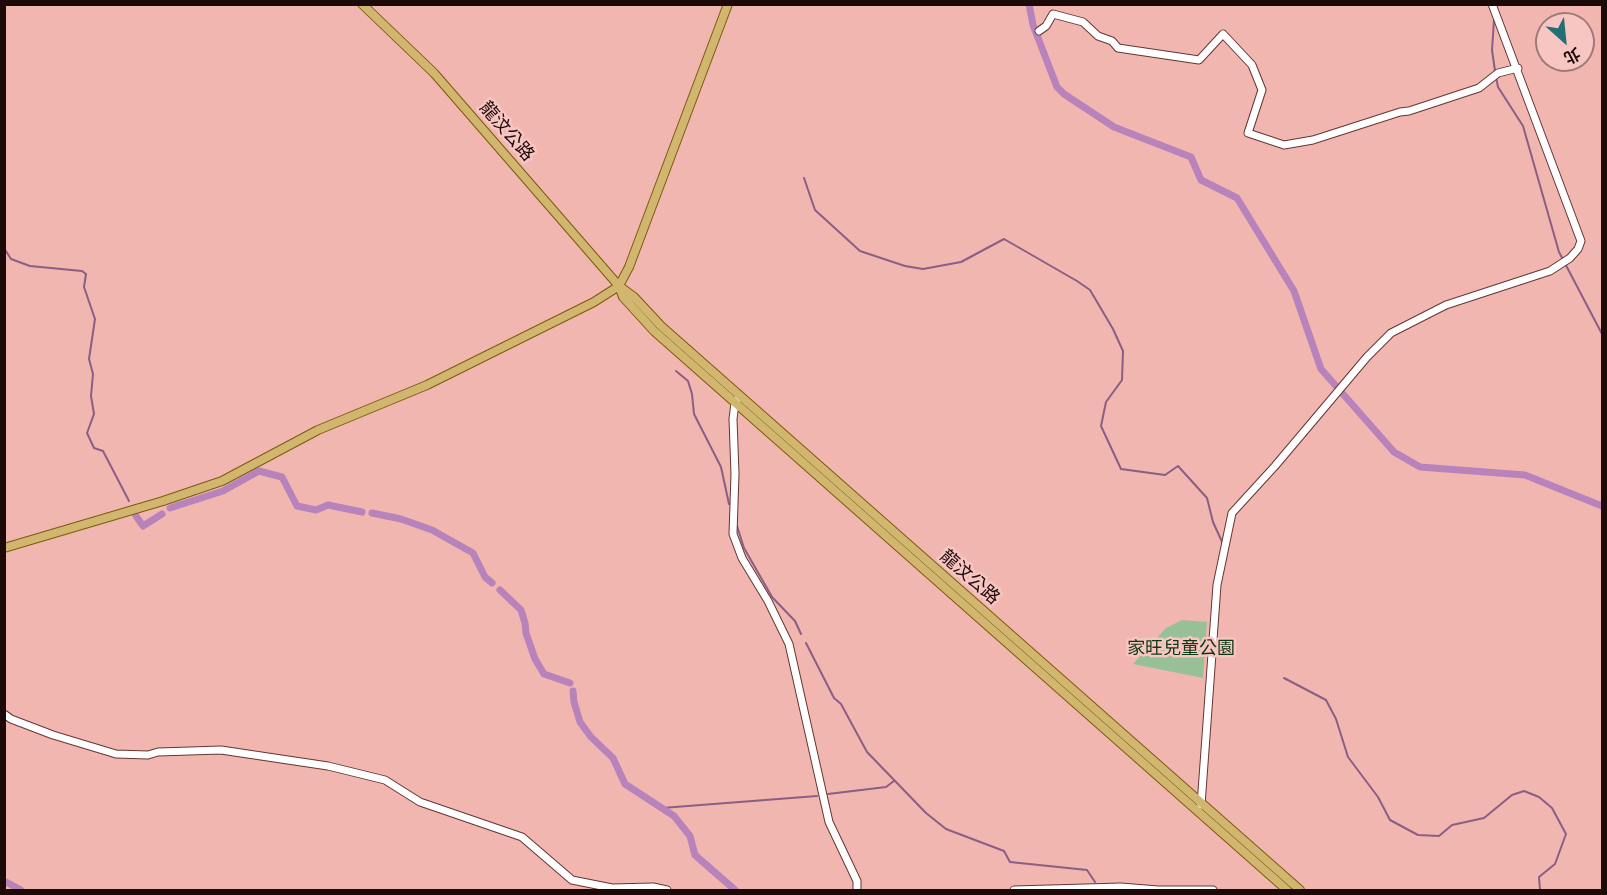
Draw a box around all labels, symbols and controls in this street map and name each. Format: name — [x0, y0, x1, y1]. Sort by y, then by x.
north arrow — [1535, 12, 1595, 72]
text: 北 — [1561, 45, 1584, 69]
street label: 龍汶公路 — [475, 97, 539, 165]
street label: 龍汶公路 — [936, 545, 1004, 609]
park label: 家旺兒童公園 — [1127, 637, 1235, 659]

